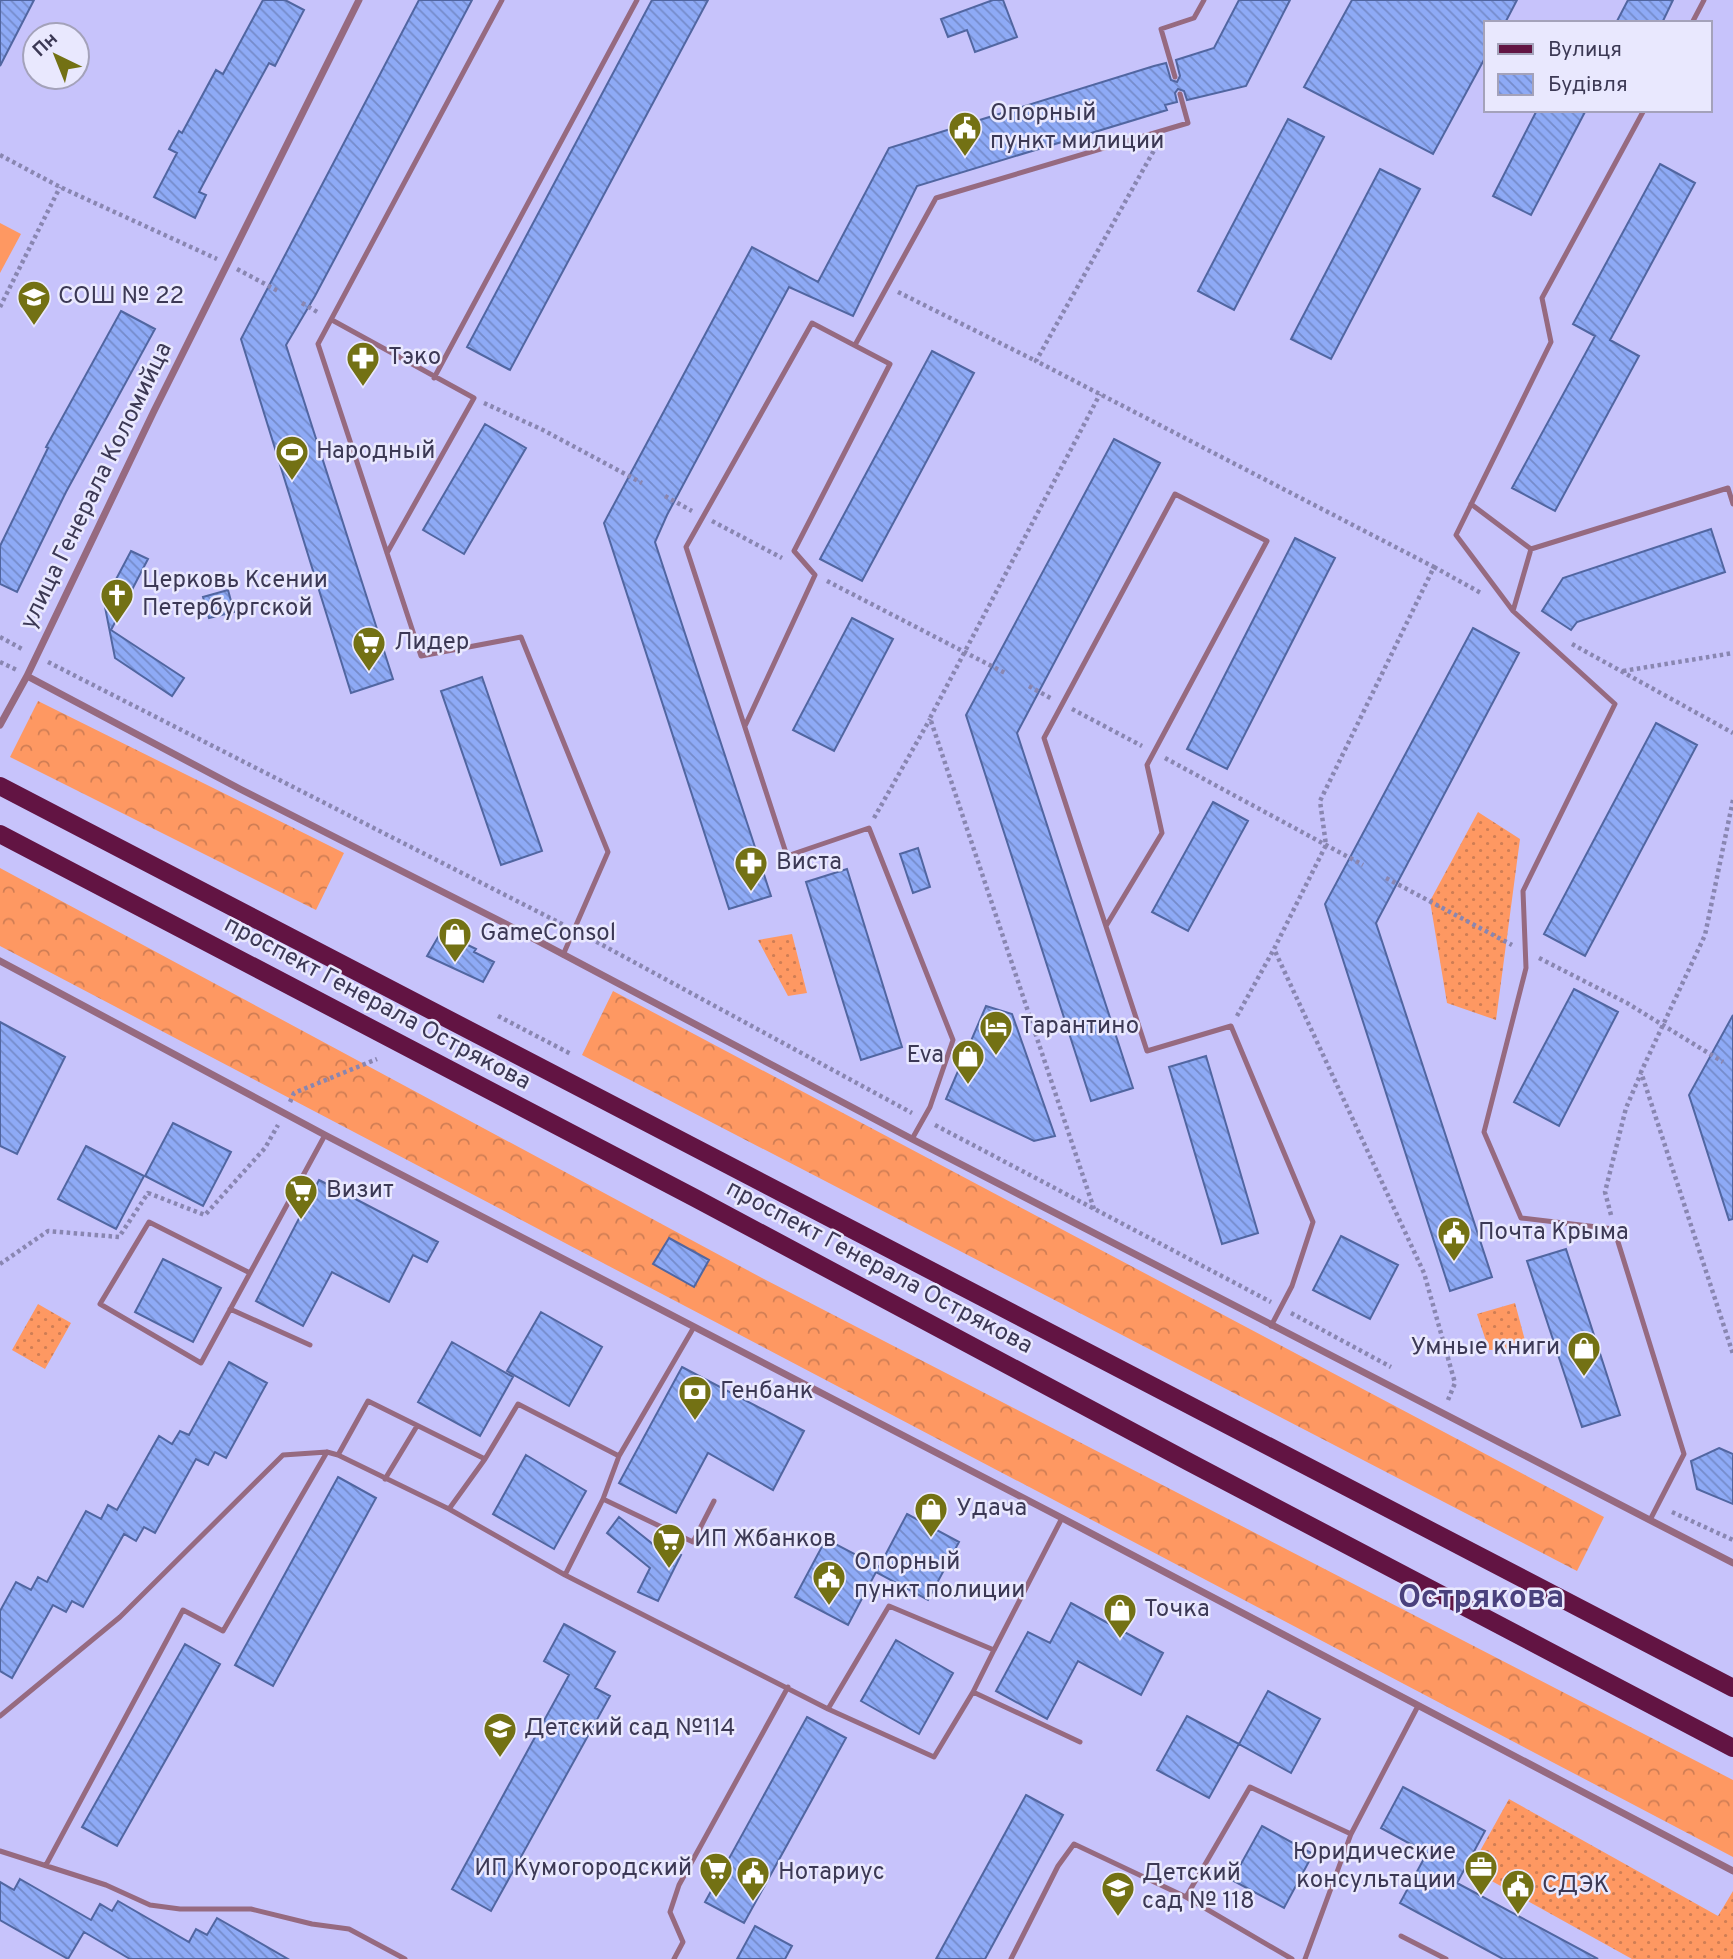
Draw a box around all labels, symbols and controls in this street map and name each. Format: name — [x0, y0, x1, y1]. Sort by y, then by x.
north arrow — [21, 21, 91, 91]
legend — [1484, 21, 1712, 112]
text: Пн — [28, 28, 63, 63]
text: Вулиця — [1548, 37, 1622, 64]
text: Будівля — [1548, 72, 1628, 99]
place label: Опорный пункт милиции — [990, 99, 1164, 157]
public building icon: Опорный пункт милиции — [946, 109, 984, 158]
school or university icon: СОШ № 22 — [15, 278, 53, 327]
place label: СОШ № 22 — [58, 282, 184, 312]
street label: улица Генерала Коломийца — [14, 337, 180, 635]
pharmacy icon: Тэко — [344, 339, 382, 388]
place label: Тэко — [388, 343, 441, 373]
sports icon: Народный — [273, 433, 311, 482]
place label: Народный — [316, 437, 435, 467]
place label: Церковь Ксении Петербургской — [142, 566, 328, 624]
church icon: Церковь Ксении Петербургской — [98, 576, 136, 625]
supermarket icon: Лидер — [350, 624, 388, 673]
place label: Лидер — [394, 628, 469, 658]
pharmacy icon: Виста — [732, 844, 770, 893]
place label: Виста — [776, 848, 842, 878]
street label: проспект Генерала Острякова — [219, 910, 535, 1098]
shop icon: GameConsol — [436, 915, 474, 964]
place label: GameConsol — [480, 919, 616, 949]
hotel icon: Тарантино — [977, 1008, 1015, 1057]
place label: Тарантино — [1020, 1012, 1139, 1042]
shop icon: Eva — [949, 1037, 987, 1086]
place label: Eva — [906, 1041, 944, 1071]
supermarket icon: Визит — [282, 1172, 320, 1221]
street label: проспект Генерала Острякова — [721, 1174, 1037, 1362]
place label: Визит — [326, 1176, 394, 1206]
public building icon: Почта Крыма — [1435, 1214, 1473, 1263]
place label: Почта Крыма — [1478, 1218, 1629, 1248]
shop icon: Умные книги — [1565, 1329, 1603, 1378]
place label: Умные книги — [1410, 1333, 1560, 1363]
bank icon: Генбанк — [676, 1373, 714, 1422]
place label: Генбанк — [720, 1377, 814, 1407]
shop icon: Удача — [912, 1490, 950, 1539]
place label: Удача — [956, 1494, 1027, 1524]
supermarket icon: ИП Жбанков — [650, 1521, 688, 1570]
place label: ИП Жбанков — [694, 1525, 836, 1555]
place label: Опорный пункт полиции — [854, 1548, 1025, 1606]
public building icon: Опорный пункт полиции — [810, 1558, 848, 1607]
district label: Острякова — [1398, 1579, 1564, 1619]
shop icon: Точка — [1101, 1591, 1139, 1640]
place label: Точка — [1144, 1595, 1210, 1625]
school or university icon: Детский сад №114 — [481, 1710, 519, 1759]
place label: Детский сад №114 — [524, 1714, 735, 1744]
place label: Юридические консультации — [1293, 1838, 1456, 1896]
office icon: Юридические консультации — [1462, 1848, 1500, 1897]
supermarket icon: ИП Кумогородский — [697, 1850, 735, 1899]
place label: ИП Кумогородский — [474, 1854, 692, 1884]
public building icon: Нотариус — [734, 1854, 772, 1903]
place label: Нотариус — [778, 1858, 885, 1888]
place label: Детский сад № 118 — [1142, 1859, 1255, 1917]
public building icon: СДЭК — [1499, 1867, 1537, 1916]
school or university icon: Детский сад № 118 — [1099, 1869, 1137, 1918]
place label: СДЭК — [1542, 1871, 1609, 1901]

